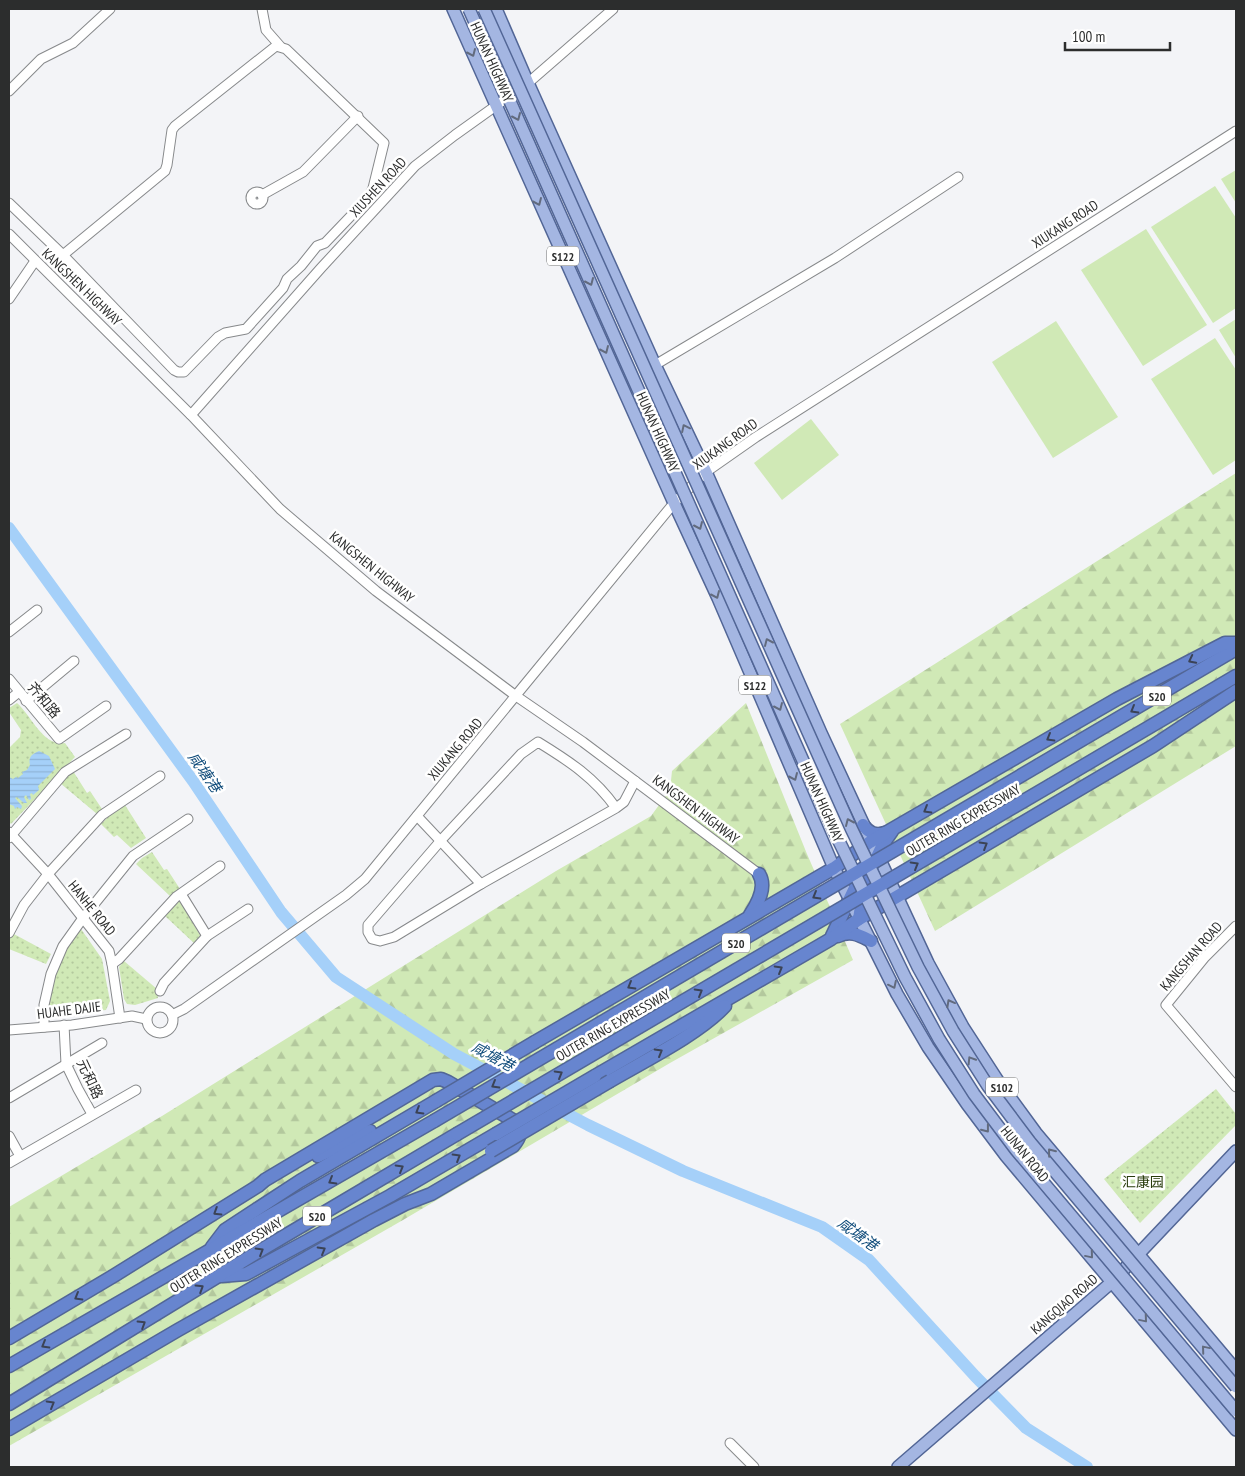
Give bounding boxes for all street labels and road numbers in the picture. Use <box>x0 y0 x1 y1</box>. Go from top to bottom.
street label: HUNAN HIGHWAY <box>466 19 518 105</box>
street label: XIUSHEN ROAD <box>346 153 410 221</box>
street label: XIUKANG ROAD <box>1028 196 1102 252</box>
street label: KANGSHEN HIGHWAY <box>38 244 126 330</box>
road number: S122 <box>547 247 579 266</box>
street label: HUNAN HIGHWAY <box>632 389 684 475</box>
street label: XIUKANG ROAD <box>689 414 761 474</box>
street label: KANGSHEN HIGHWAY <box>326 527 419 607</box>
road number: S122 <box>739 676 771 694</box>
street label: 齐和路 <box>24 678 64 722</box>
road number: S20 <box>1143 686 1171 706</box>
street label: XIUKANG ROAD <box>424 714 486 784</box>
street label: HUNAN HIGHWAY <box>796 759 848 845</box>
street label: KANGSHEN HIGHWAY <box>649 771 743 848</box>
street label: OUTER RING EXPRESSWAY <box>902 780 1024 860</box>
street label: HANHE ROAD <box>64 877 120 939</box>
street label: KANGSHAN ROAD <box>1156 918 1226 994</box>
road number: S20 <box>722 934 750 952</box>
street label: OUTER RING EXPRESSWAY <box>552 985 674 1065</box>
street label: HUAHE DAJIE <box>36 997 102 1023</box>
street label: 元和路 <box>73 1056 107 1102</box>
road number: S102 <box>986 1078 1018 1096</box>
street label: HUNAN ROAD <box>997 1122 1053 1186</box>
road number: S20 <box>303 1206 331 1226</box>
street label: OUTER RING EXPRESSWAY <box>166 1213 286 1297</box>
street label: KANGQIAO ROAD <box>1027 1270 1101 1338</box>

